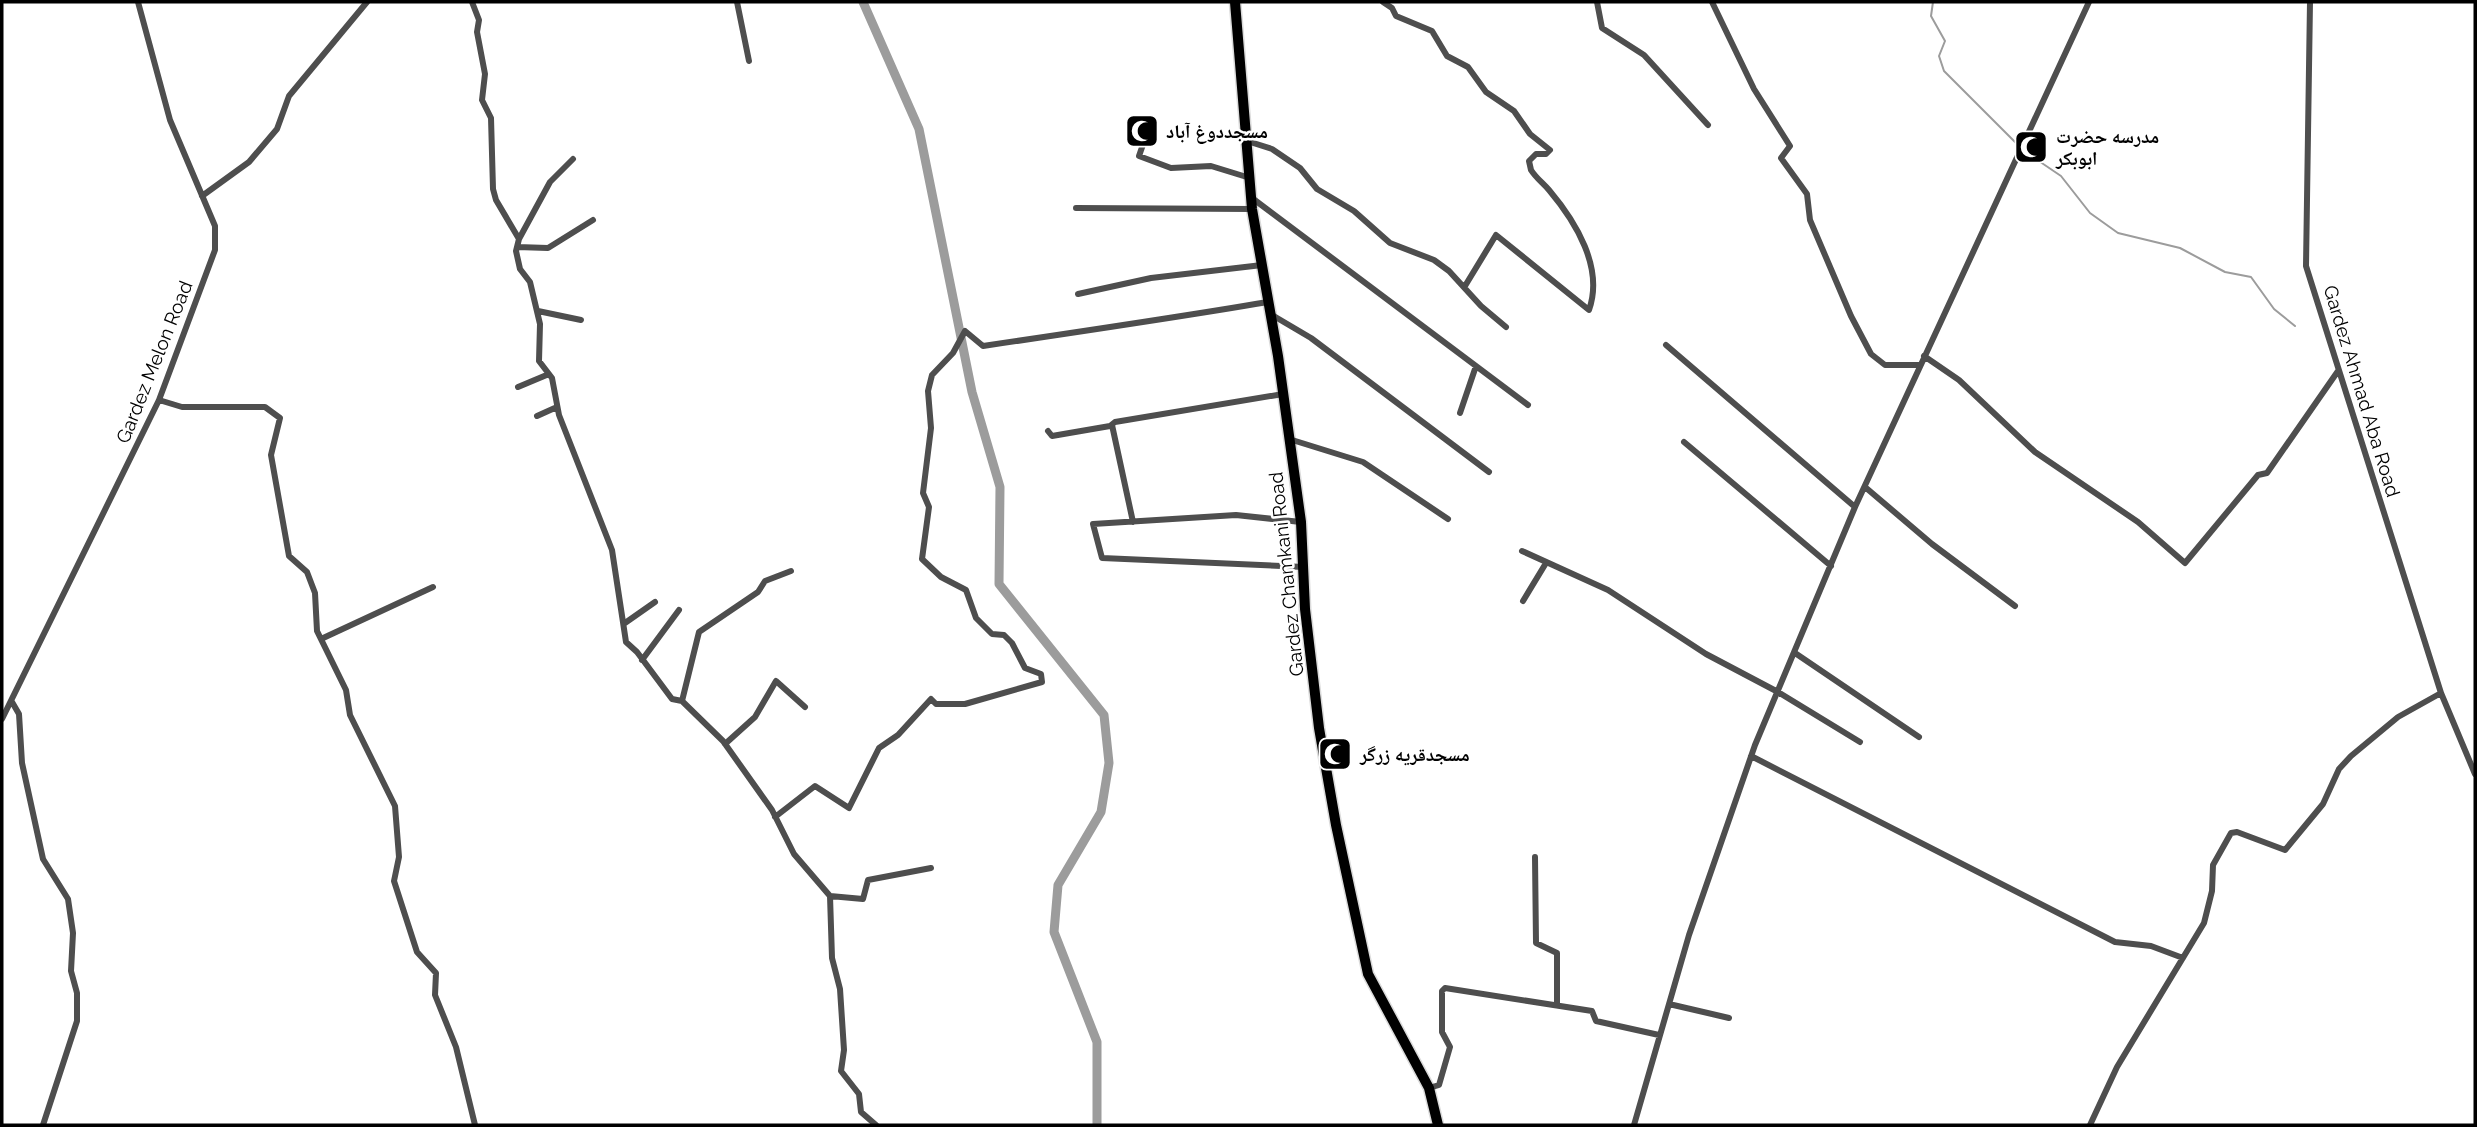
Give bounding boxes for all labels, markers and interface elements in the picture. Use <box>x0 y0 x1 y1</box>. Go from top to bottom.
mosque icon: مسجددوغ آباد <box>1123 112 1161 150</box>
place label: مسجددوغ آباد <box>1166 120 1268 144</box>
place label: مدرسه حضرت ابوبکر <box>2055 125 2159 170</box>
mosque icon: مدرسه حضرت ابوبکر <box>2012 128 2050 166</box>
street label: Gardez Melon Road <box>111 278 197 446</box>
street label: Gardez Ahmad Aba Road <box>2319 283 2405 499</box>
street label: Gardez Chamkani Road <box>1264 471 1308 677</box>
mosque icon: مسجدقریه زرگر <box>1316 735 1354 773</box>
place label: مسجدقریه زرگر <box>1359 743 1470 766</box>

